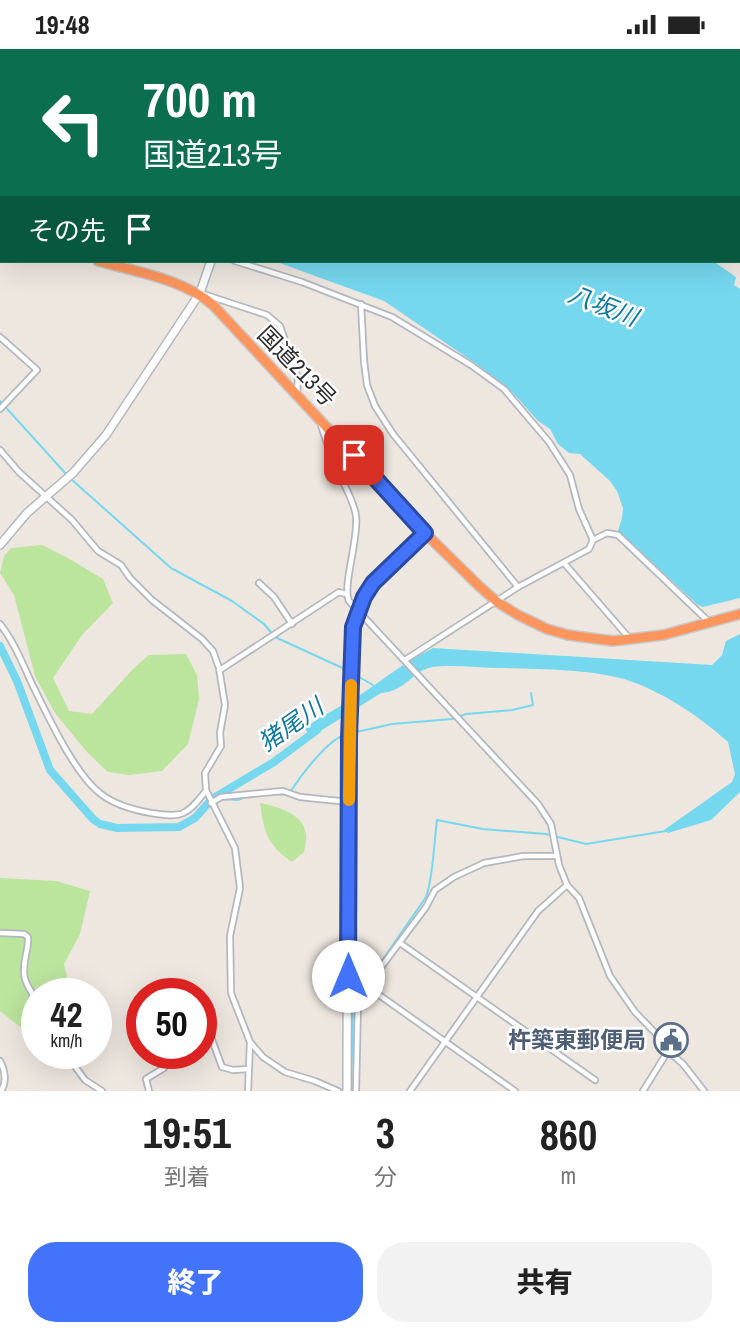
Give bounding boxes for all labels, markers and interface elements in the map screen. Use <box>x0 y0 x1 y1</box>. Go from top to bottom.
text: 19:48 <box>35 7 90 42</box>
text: 700 m <box>143 66 257 132</box>
icon: left <box>28 77 119 168</box>
text: 国道213号 <box>143 133 283 176</box>
icon: arrive <box>120 210 158 248</box>
text: その先 <box>28 213 106 248</box>
water label: 八坂川 <box>564 277 646 334</box>
street label: 国道213号 <box>251 319 343 413</box>
pin <box>324 425 384 485</box>
icon: arrive <box>335 436 373 474</box>
water label: 猪尾川 <box>252 689 332 758</box>
position arrow <box>311 939 385 1013</box>
speed limit sign: 50 <box>126 978 217 1069</box>
text: 42 <box>51 991 82 1038</box>
public building icon: 杵築東郵便局 <box>652 1021 690 1059</box>
place label: 杵築東郵便局 <box>508 1024 646 1055</box>
text: km/h <box>51 1028 83 1053</box>
text: 19:51 <box>143 1105 231 1161</box>
text: 3 <box>376 1105 395 1161</box>
text: 860 <box>540 1107 597 1163</box>
text: m <box>561 1160 576 1191</box>
text: 到着 <box>164 1161 210 1192</box>
text: 分 <box>374 1161 397 1192</box>
button: 終了 <box>28 1242 363 1322</box>
button: 共有 <box>377 1242 712 1322</box>

